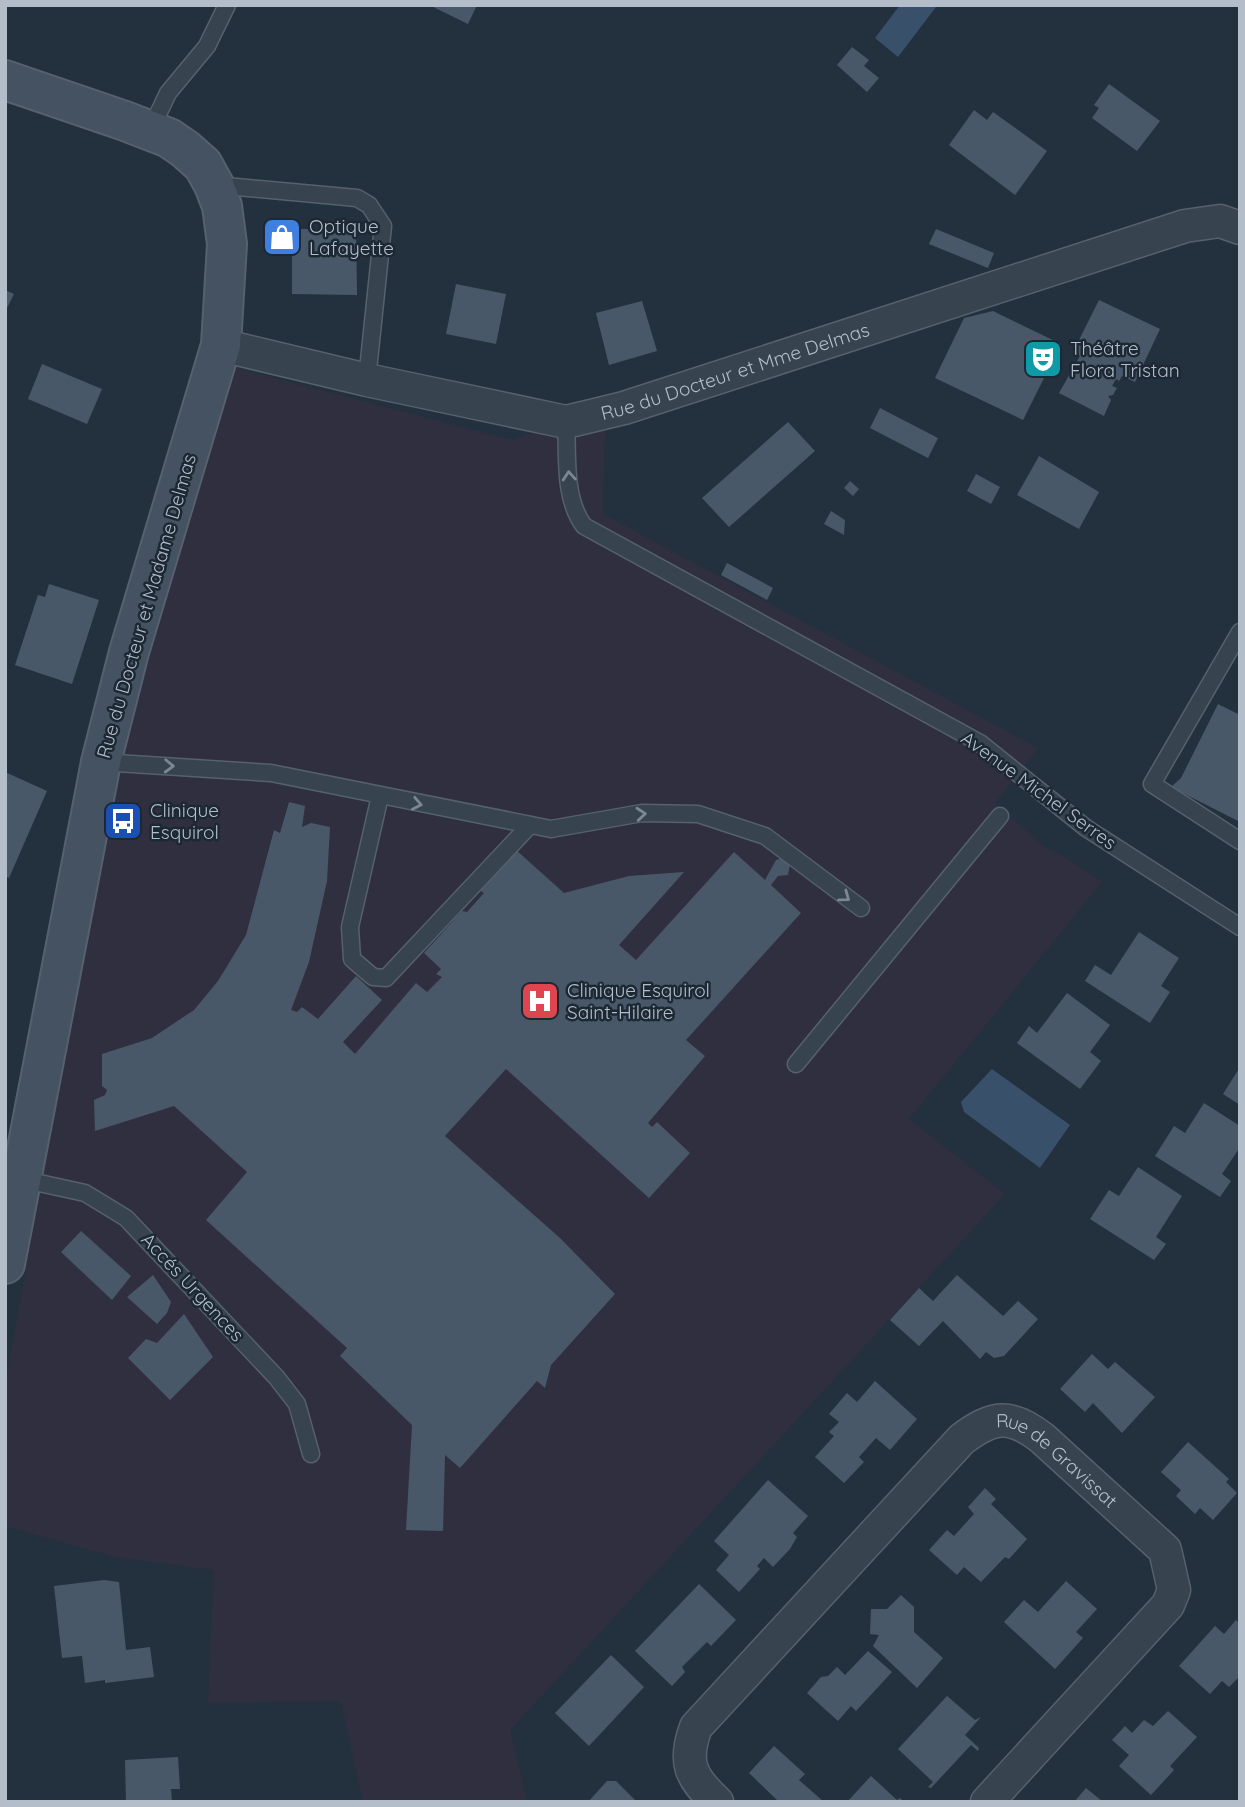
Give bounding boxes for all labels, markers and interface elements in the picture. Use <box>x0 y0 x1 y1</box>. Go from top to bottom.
place label: Optique Lafayette <box>309 214 394 260</box>
shop icon: Optique Lafayette <box>261 216 303 258</box>
street label: Rue du Docteur et Mme Delmas <box>598 317 872 425</box>
place label: Théâtre Flora Tristan <box>1070 336 1180 382</box>
theatre icon: Théâtre Flora Tristan <box>1022 338 1064 380</box>
street label: Rue du Docteur et Madame Delmas <box>91 451 201 761</box>
one-way arrow <box>562 470 577 481</box>
street label: Avenue Michel Serres <box>957 726 1121 854</box>
one-way arrow <box>164 758 175 774</box>
one-way arrow <box>411 795 423 810</box>
place label: Clinique Esquirol <box>150 798 219 844</box>
bus stop icon: Clinique Esquirol <box>102 800 144 842</box>
one-way arrow <box>636 807 647 822</box>
one-way arrow <box>837 889 850 901</box>
place label: Clinique Esquirol Saint-Hilaire <box>567 978 710 1024</box>
hospital icon: Clinique Esquirol Saint-Hilaire <box>519 980 561 1022</box>
street label: Accés Urgences <box>136 1228 250 1346</box>
street label: Rue de Gravissat <box>996 1408 1123 1513</box>

